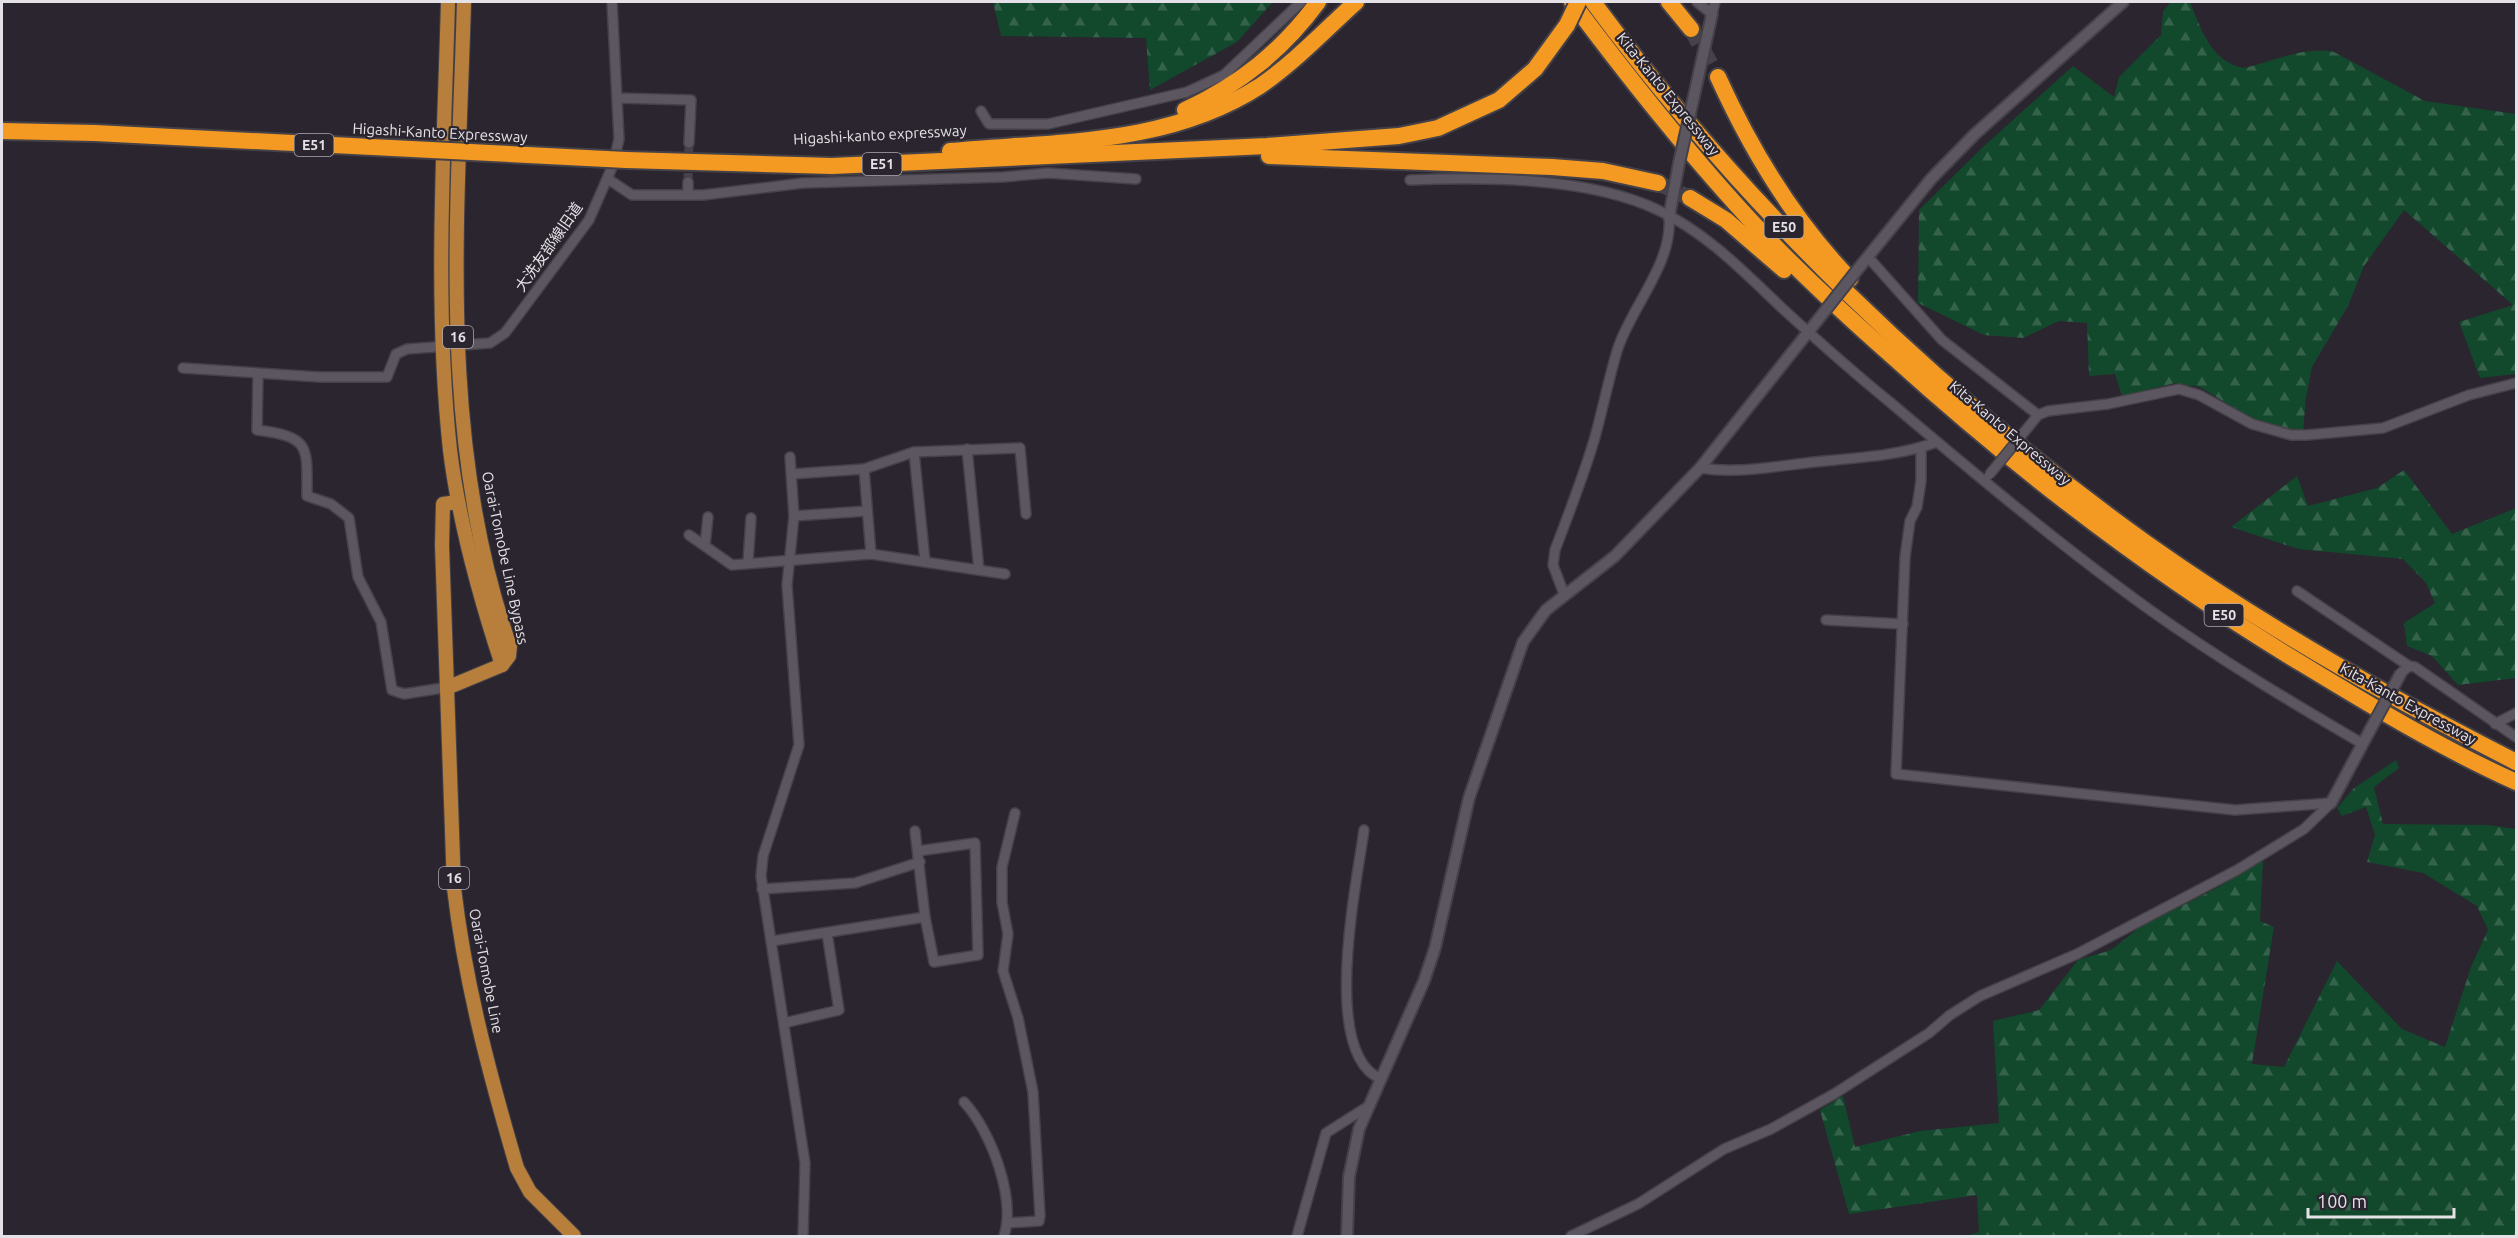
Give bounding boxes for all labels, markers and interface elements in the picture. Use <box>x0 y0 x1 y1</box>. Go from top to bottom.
street label: Kita-Kanto Expressway <box>1614 29 1723 158</box>
street label: Higashi-Kanto Expressway <box>352 119 528 146</box>
street label: Higashi-kanto expressway <box>793 121 967 148</box>
road number: E51 <box>294 134 334 156</box>
road number: E51 <box>862 153 902 175</box>
street label: 大洗友部線旧道 <box>512 199 586 295</box>
road number: E50 <box>1764 216 1804 238</box>
road number: 16 <box>443 326 473 348</box>
street label: Kita-Kanto Expressway <box>1946 377 2074 488</box>
street label: Oarai-Tomobe Line Bypass <box>479 470 532 646</box>
road number: E50 <box>2204 604 2244 626</box>
street label: Kita-Kanto Expressway <box>2337 659 2479 748</box>
road number: 16 <box>439 867 469 889</box>
street label: Oarai-Tomobe Line <box>466 907 507 1035</box>
scale bar <box>2308 1181 2454 1219</box>
text: 100 m <box>2317 1191 2367 1211</box>

